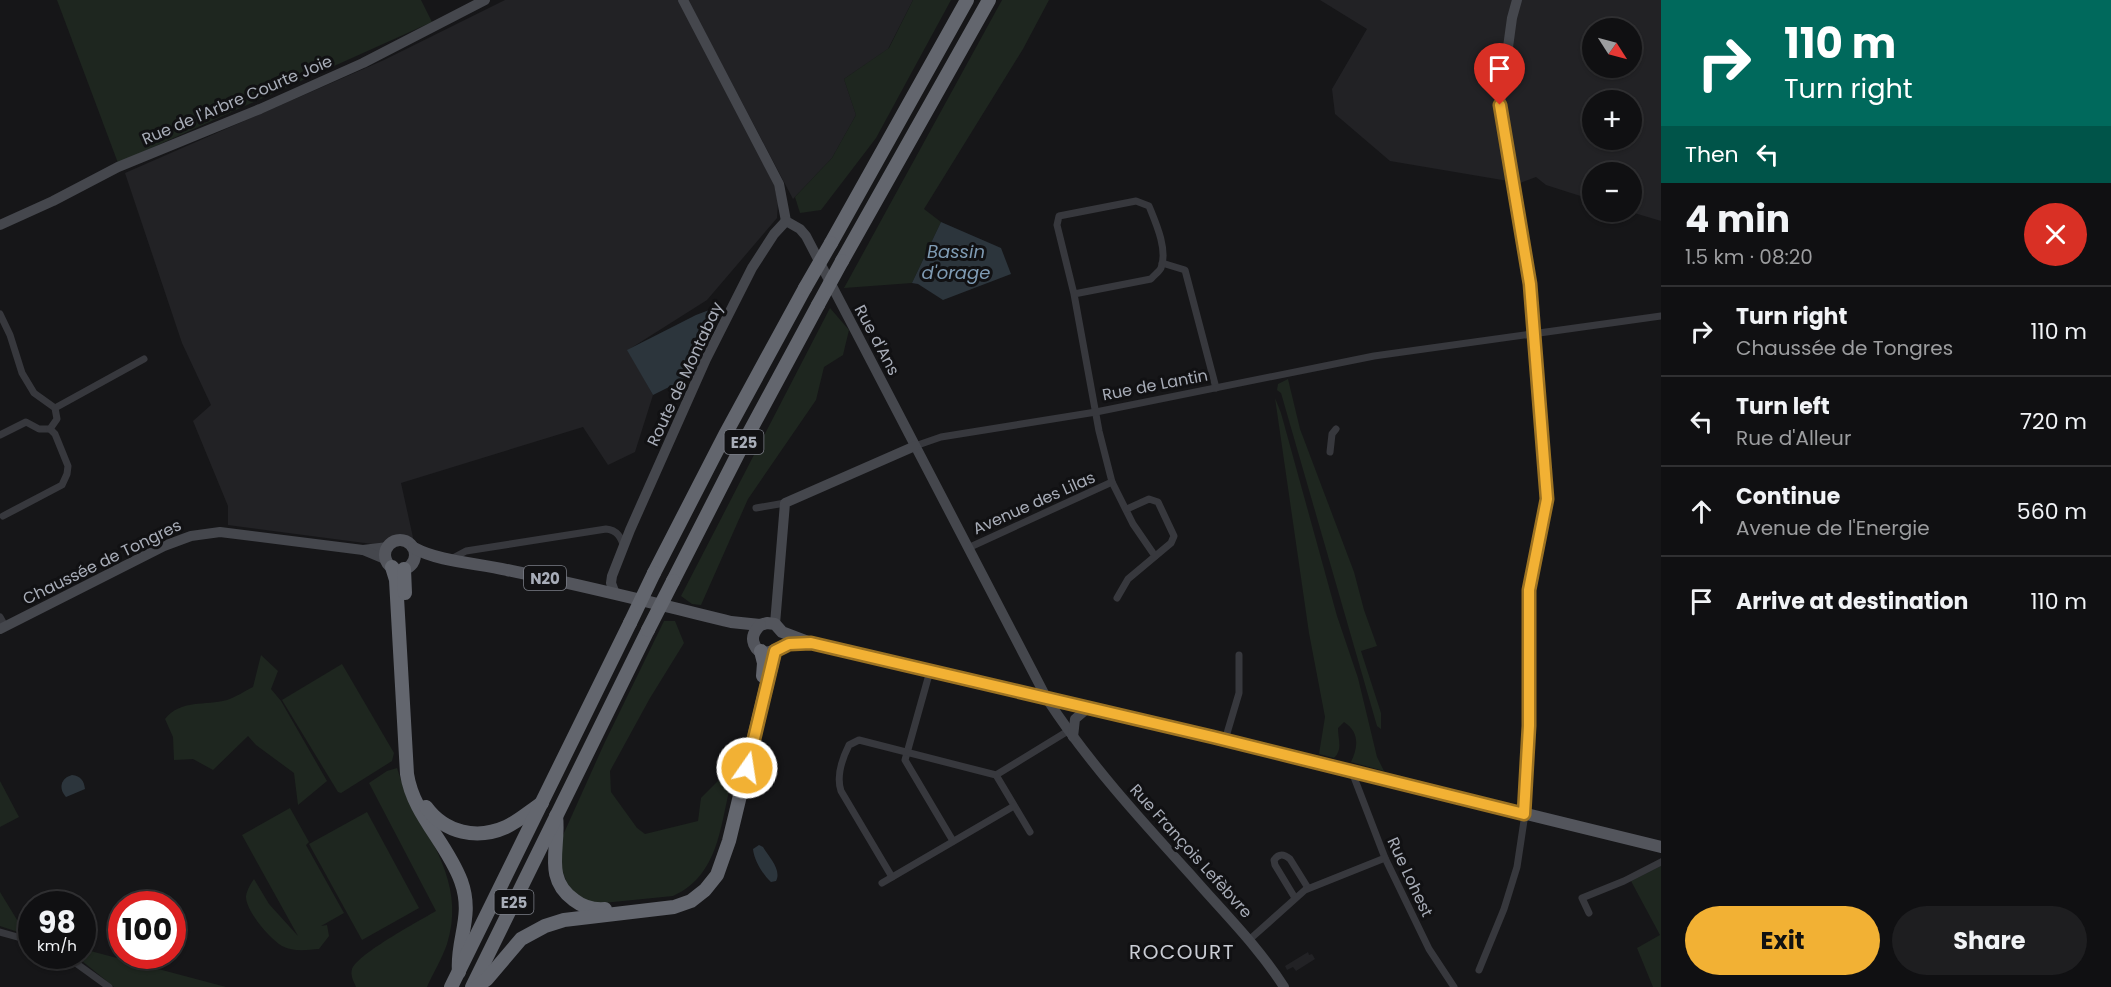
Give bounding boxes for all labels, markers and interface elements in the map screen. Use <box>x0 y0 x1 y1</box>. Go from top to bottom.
text: 110 m <box>1784 14 1896 73</box>
north arrow <box>1582 18 1642 78</box>
map controls <box>1582 18 1642 222</box>
icon: right <box>1685 24 1763 102</box>
pin <box>1474 43 1525 105</box>
street label: Rue de l'Arbre Courte Joie <box>138 49 336 151</box>
icon: arrive <box>1483 52 1516 85</box>
text: Turn right <box>1784 70 1913 107</box>
button: + <box>1582 90 1642 150</box>
icon: left <box>1751 138 1784 171</box>
text: Then <box>1685 139 1739 170</box>
button: − <box>1582 162 1642 222</box>
text: 4 min <box>1685 194 1790 245</box>
button: close <box>2024 203 2087 266</box>
water label: Bassin d'orage <box>922 239 990 285</box>
text: 1.5 km · 08:20 <box>1685 243 1813 271</box>
street label: Route de Montabay <box>641 298 729 450</box>
street label: Rue d'Ans <box>849 301 905 379</box>
text: Turn right <box>1736 301 1847 332</box>
icon: right <box>1685 315 1718 348</box>
text: 110 m <box>2031 316 2087 347</box>
text: Chaussée de Tongres <box>1736 334 1953 362</box>
street label: Rue de Lantin <box>1100 363 1210 407</box>
text: Turn left <box>1736 391 1830 422</box>
icon: left <box>1685 405 1718 438</box>
text: 720 m <box>2020 406 2087 437</box>
text: Rue d'Alleur <box>1736 424 1851 452</box>
road number: E25 <box>724 430 764 454</box>
street label: Avenue des Lilas <box>969 466 1099 540</box>
text: Continue <box>1736 481 1840 512</box>
icon: ahead <box>1685 495 1718 528</box>
text: 560 m <box>2017 496 2087 527</box>
street label: Chaussée de Tongres <box>19 514 185 610</box>
text: Avenue de l'Energie <box>1736 514 1930 542</box>
road number: N20 <box>524 566 566 590</box>
icon: arrive <box>1685 585 1718 618</box>
text: Arrive at destination <box>1736 586 1968 617</box>
text: 110 m <box>2031 586 2087 617</box>
position arrow <box>715 736 779 800</box>
street label: Rue François Lefèbvre <box>1124 779 1258 923</box>
street label: Rue Lohest <box>1381 833 1439 921</box>
road number: E25 <box>494 890 534 914</box>
speed limit sign: 100 <box>108 891 186 969</box>
text: 98 <box>38 901 76 944</box>
button: Exit <box>1685 906 1880 975</box>
button: Share <box>1892 906 2087 975</box>
text: km/h <box>37 935 77 956</box>
district label: ROCOURT <box>1129 938 1235 966</box>

